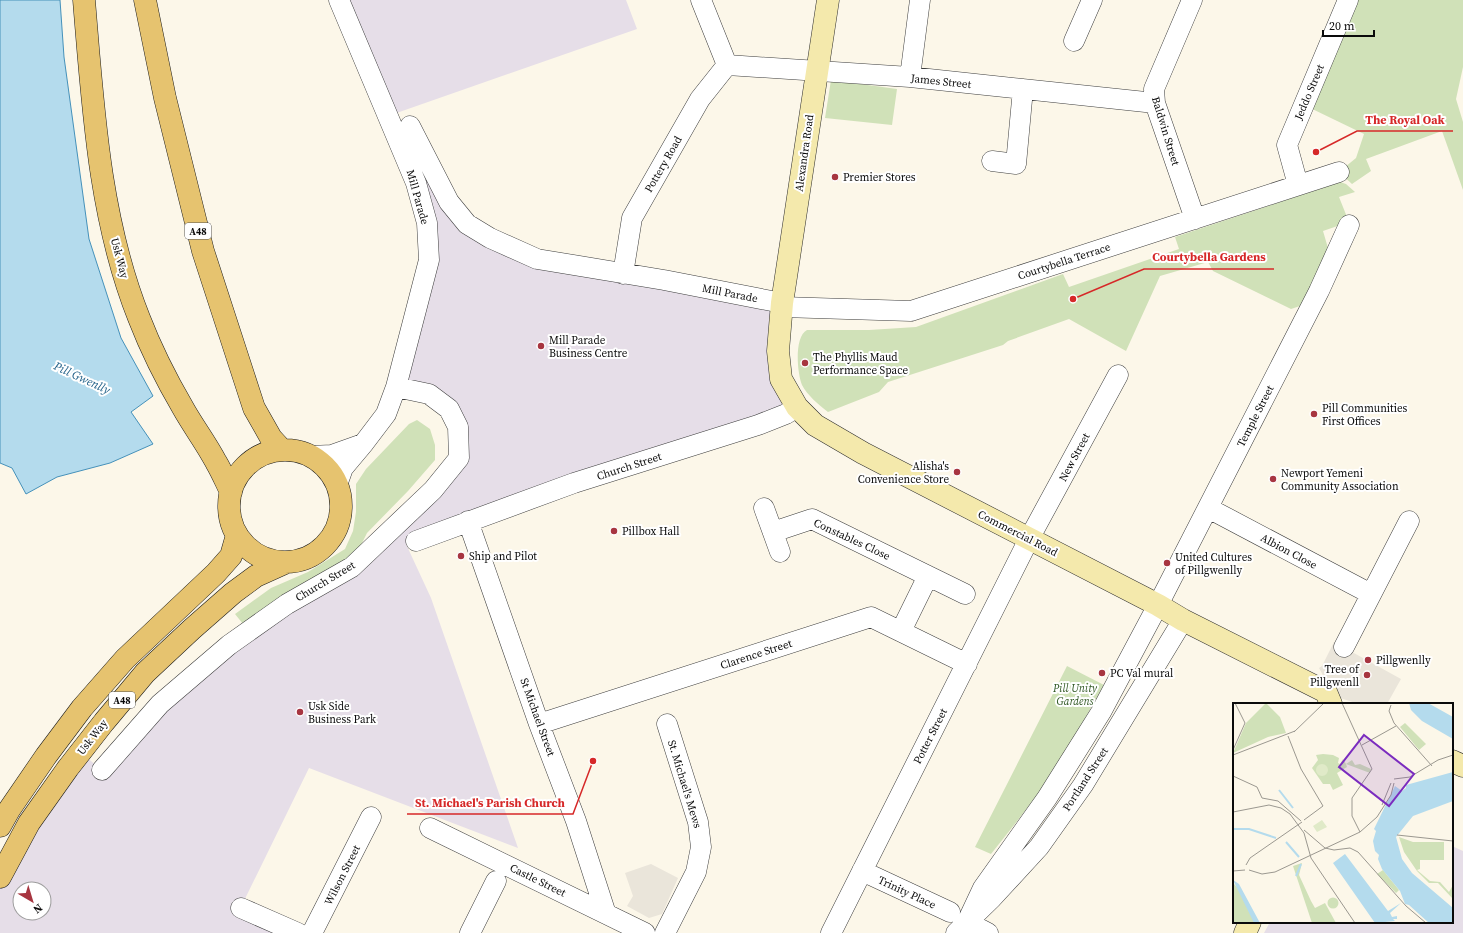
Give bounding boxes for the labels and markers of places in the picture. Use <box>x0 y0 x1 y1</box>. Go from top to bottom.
callout: The Royal Oak <box>1357 107 1453 131</box>
place label: Premier Stores <box>843 170 916 185</box>
marker: Premier Stores <box>830 172 840 182</box>
callout: Courtybella Gardens <box>1144 245 1274 269</box>
place label: Mill Parade Business Centre <box>549 333 628 361</box>
marker: Mill Parade Business Centre <box>536 341 546 351</box>
place label: The Phyllis Maud Performance Space <box>813 350 909 378</box>
marker: The Phyllis Maud Performance Space <box>800 358 810 368</box>
place label: Pill Communities First Offices <box>1322 401 1408 429</box>
marker: Pill Communities First Offices <box>1309 409 1319 419</box>
place label: Alisha's Convenience Store <box>858 459 949 487</box>
place label: Newport Yemeni Community Association <box>1281 466 1399 494</box>
marker: Alisha's Convenience Store <box>952 467 962 477</box>
marker: Newport Yemeni Community Association <box>1268 474 1278 484</box>
place label: Pillbox Hall <box>622 524 680 539</box>
marker: Pillbox Hall <box>609 526 619 536</box>
place label: Ship and Pilot <box>469 549 537 564</box>
place label: United Cultures of Pillgwenlly <box>1175 550 1252 578</box>
marker: Ship and Pilot <box>456 551 466 561</box>
marker: United Cultures of Pillgwenlly <box>1162 558 1172 568</box>
place label: Pillgwenlly <box>1376 653 1431 668</box>
marker: Pillgwenlly <box>1363 655 1373 665</box>
place label: Tree of Pillgwenll <box>1310 662 1360 690</box>
place label: PC Val mural <box>1110 666 1173 681</box>
marker: PC Val mural <box>1097 668 1107 678</box>
marker: Tree of Pillgwenll <box>1362 670 1372 680</box>
place label: Usk Side Business Park <box>308 699 377 727</box>
marker: Usk Side Business Park <box>295 707 305 717</box>
callout: St. Michael's Parish Church <box>407 790 573 814</box>

